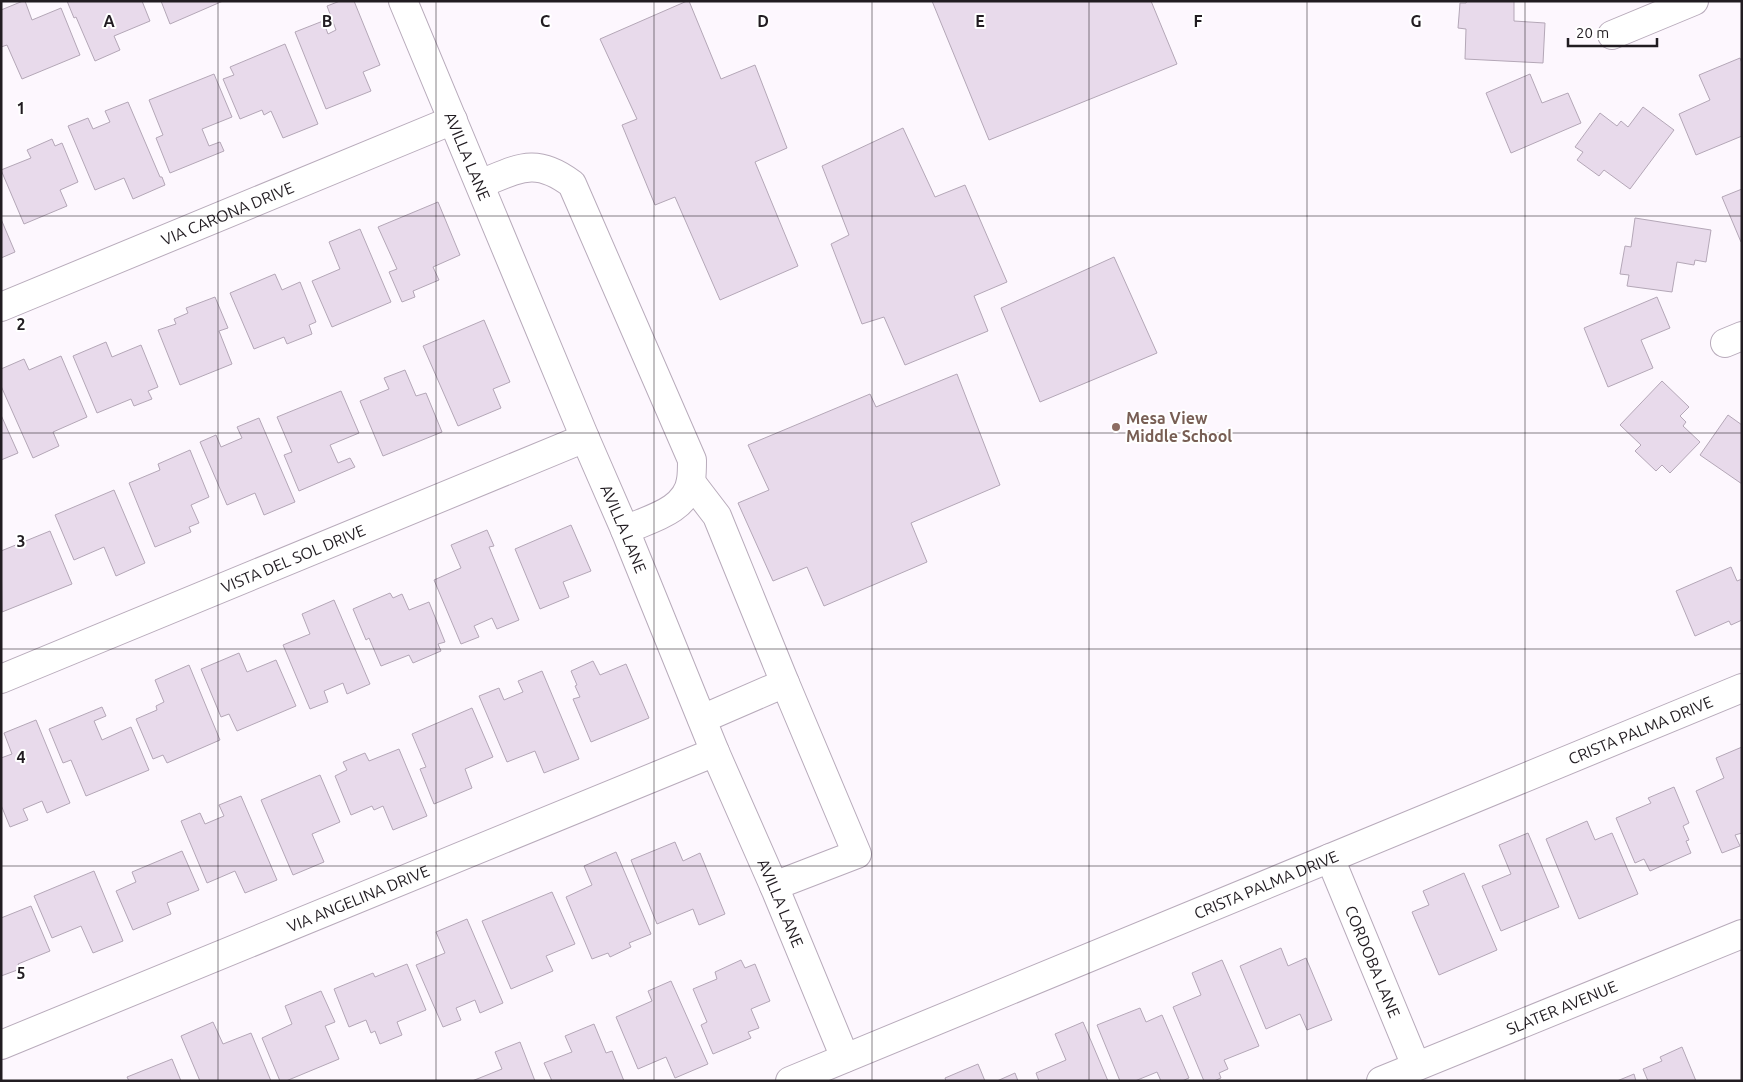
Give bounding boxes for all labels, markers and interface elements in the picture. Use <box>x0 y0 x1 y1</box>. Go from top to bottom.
text: A <box>103 12 115 30</box>
text: B <box>322 12 332 30</box>
text: C <box>540 12 550 30</box>
text: D <box>757 12 769 30</box>
text: E <box>975 12 985 30</box>
text: F <box>1194 12 1203 30</box>
text: G <box>1410 12 1422 30</box>
scale bar <box>1568 15 1657 47</box>
text: 20 m <box>1576 24 1609 41</box>
text: 1 <box>16 99 26 117</box>
street label: AVILLA LANE <box>441 109 494 203</box>
street label: VIA CARONA DRIVE <box>159 178 296 249</box>
text: 2 <box>16 315 26 333</box>
place label: Mesa View Middle School <box>1126 409 1232 445</box>
marker: Mesa View Middle School <box>1110 421 1122 433</box>
street label: AVILLA LANE <box>597 482 650 575</box>
street label: VISTA DEL SOL DRIVE <box>218 521 368 596</box>
text: 3 <box>16 532 26 550</box>
street label: CRISTA PALMA DRIVE <box>1566 692 1715 768</box>
text: 4 <box>16 748 26 766</box>
street label: CRISTA PALMA DRIVE <box>1191 847 1341 922</box>
street label: AVILLA LANE <box>754 856 807 950</box>
street label: VIA ANGELINA DRIVE <box>284 861 432 936</box>
street label: CORDOBA LANE <box>1342 903 1404 1020</box>
text: 5 <box>16 964 26 982</box>
street label: SLATER AVENUE <box>1503 977 1620 1038</box>

